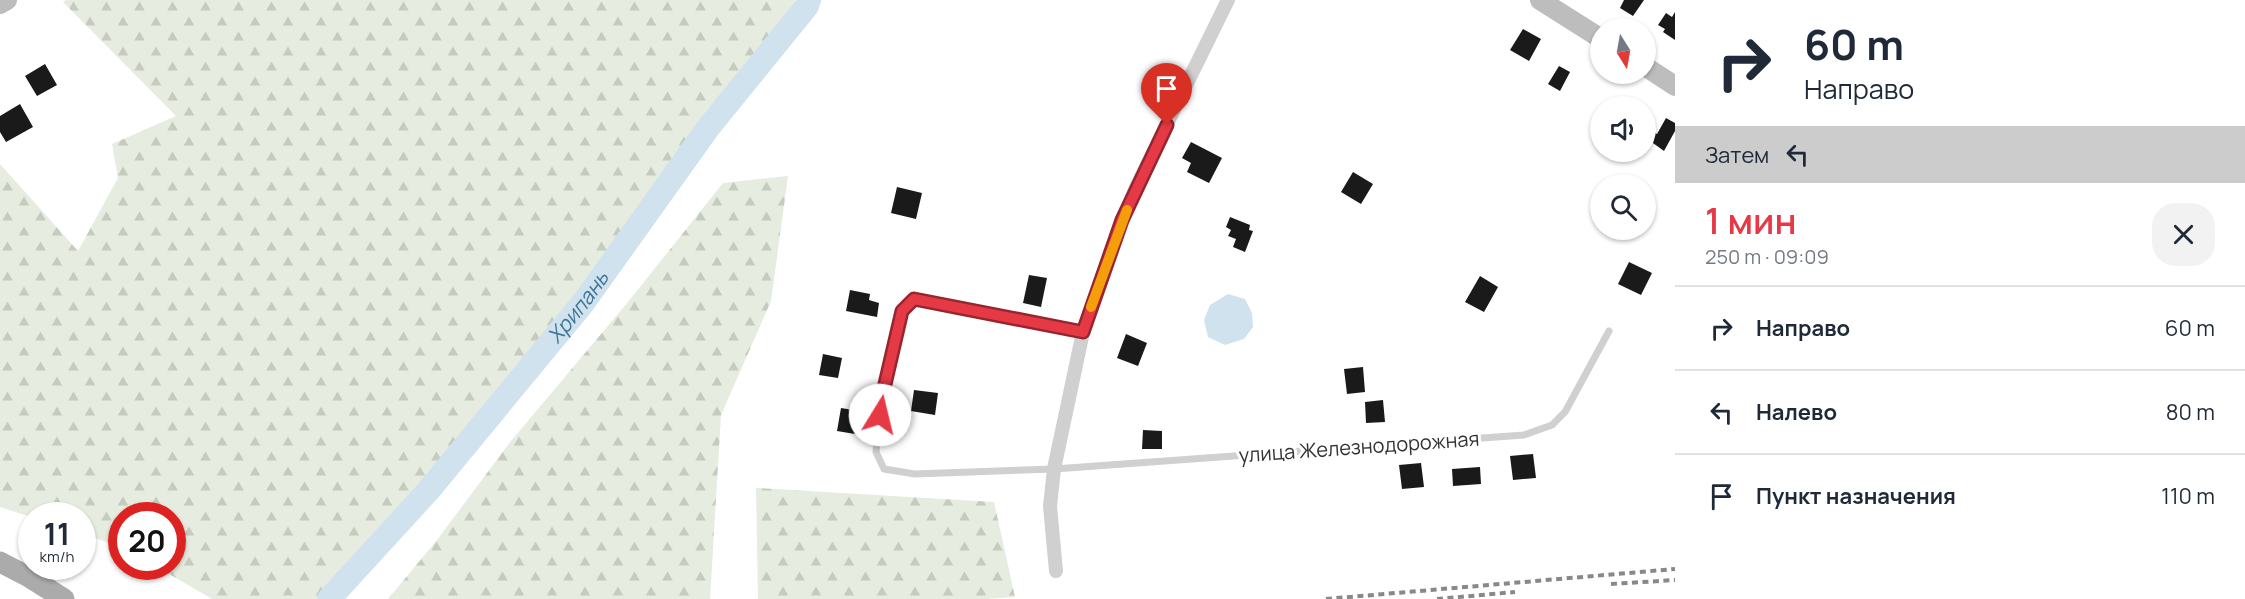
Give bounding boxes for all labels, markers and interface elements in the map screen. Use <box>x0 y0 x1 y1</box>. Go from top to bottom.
text: 60 m <box>1804 15 1904 73</box>
north arrow <box>1590 18 1656 84</box>
map controls <box>1590 18 1656 240</box>
icon: right <box>1705 24 1783 102</box>
pin <box>1141 63 1192 125</box>
text: Направо <box>1804 70 1914 107</box>
icon: arrive <box>1150 72 1183 105</box>
button: sound <box>1590 96 1656 162</box>
icon: left <box>1781 138 1814 171</box>
text: Затем <box>1705 140 1769 170</box>
button: search <box>1590 174 1656 240</box>
text: 1 мин <box>1705 196 1797 245</box>
button: close <box>2152 203 2215 266</box>
text: 250 m · 09:09 <box>1705 243 1829 270</box>
water label: Хрипань <box>541 264 615 349</box>
icon: right <box>1705 312 1738 345</box>
text: Направо <box>1756 313 1850 343</box>
text: 60 m <box>2165 313 2215 343</box>
position arrow <box>848 383 912 447</box>
icon: left <box>1705 396 1738 429</box>
text: Налево <box>1756 397 1837 427</box>
text: 80 m <box>2166 397 2215 427</box>
street label: улица Железнодорожная <box>1238 425 1480 468</box>
icon: arrive <box>1705 480 1738 513</box>
text: Пункт назначения <box>1756 481 1956 511</box>
text: 110 m <box>2161 481 2215 511</box>
speed limit sign: 20 <box>108 502 186 580</box>
text: 11 <box>44 513 70 554</box>
text: km/h <box>40 546 74 567</box>

